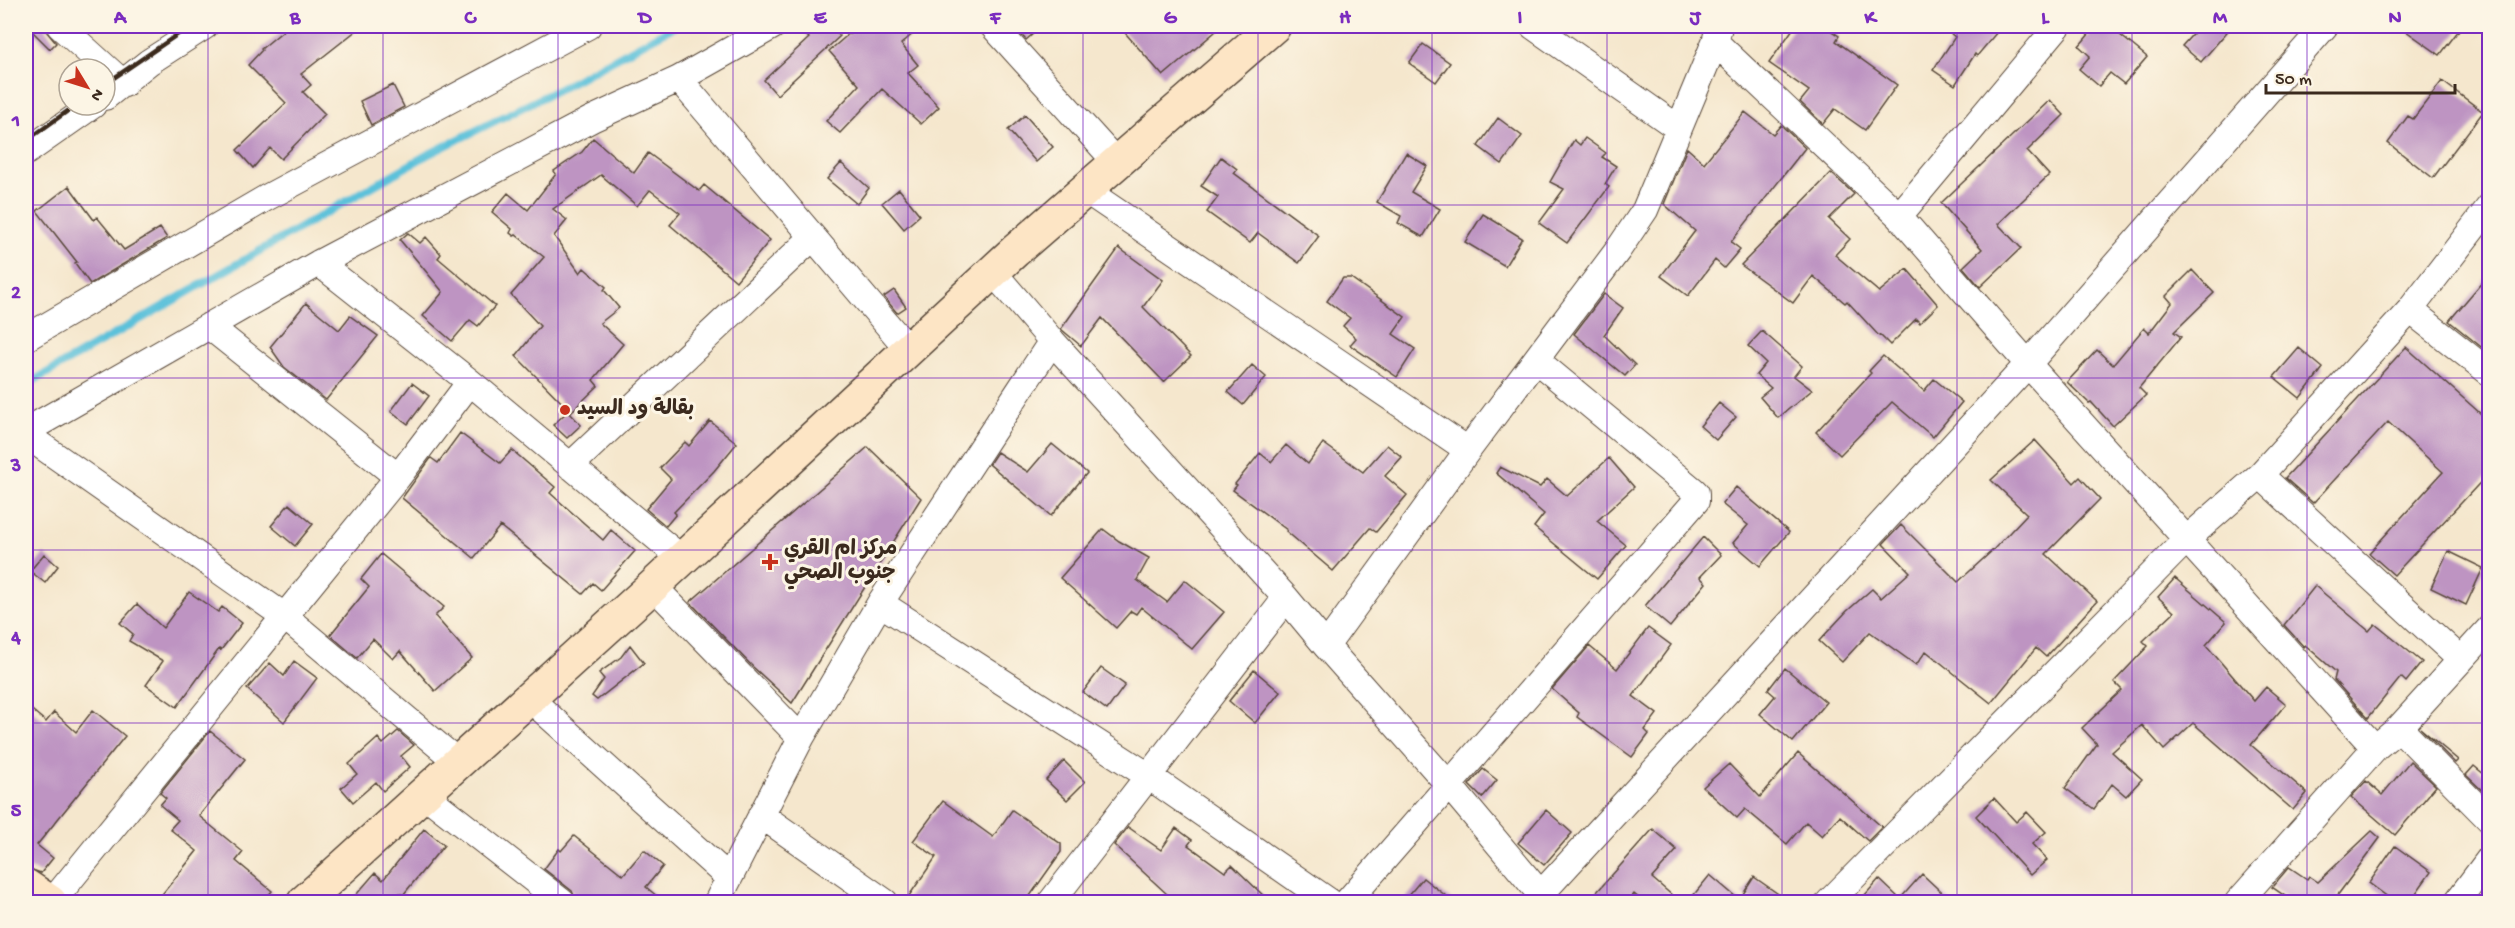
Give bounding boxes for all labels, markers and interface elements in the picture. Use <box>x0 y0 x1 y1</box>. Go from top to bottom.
text: A <box>113 8 128 31</box>
text: B <box>289 8 301 31</box>
text: C <box>464 8 478 31</box>
text: D <box>636 8 652 31</box>
text: E <box>814 8 828 31</box>
text: F <box>989 8 1002 31</box>
text: G <box>1164 8 1178 31</box>
text: H <box>1339 8 1351 31</box>
text: I <box>1518 8 1523 31</box>
text: J <box>1689 8 1702 31</box>
text: K <box>1863 8 1878 31</box>
text: L <box>2041 8 2050 31</box>
text: M <box>2213 8 2228 31</box>
text: N <box>2388 8 2402 31</box>
north arrow <box>57 57 117 117</box>
scale bar <box>2266 57 2455 95</box>
text: 50 m <box>2275 70 2312 91</box>
text: N <box>85 84 107 104</box>
text: 1 <box>11 111 20 134</box>
text: 2 <box>11 283 21 306</box>
place label: بقالة ود السيد <box>577 397 694 423</box>
marker: بقالة ود السيد <box>558 403 572 417</box>
text: 3 <box>10 456 21 479</box>
place label: مركز ام القري جنوب الصحي <box>784 538 897 590</box>
marker: مركز ام القري جنوب الصحي <box>761 553 779 571</box>
text: 4 <box>10 628 21 651</box>
text: 5 <box>11 801 22 824</box>

